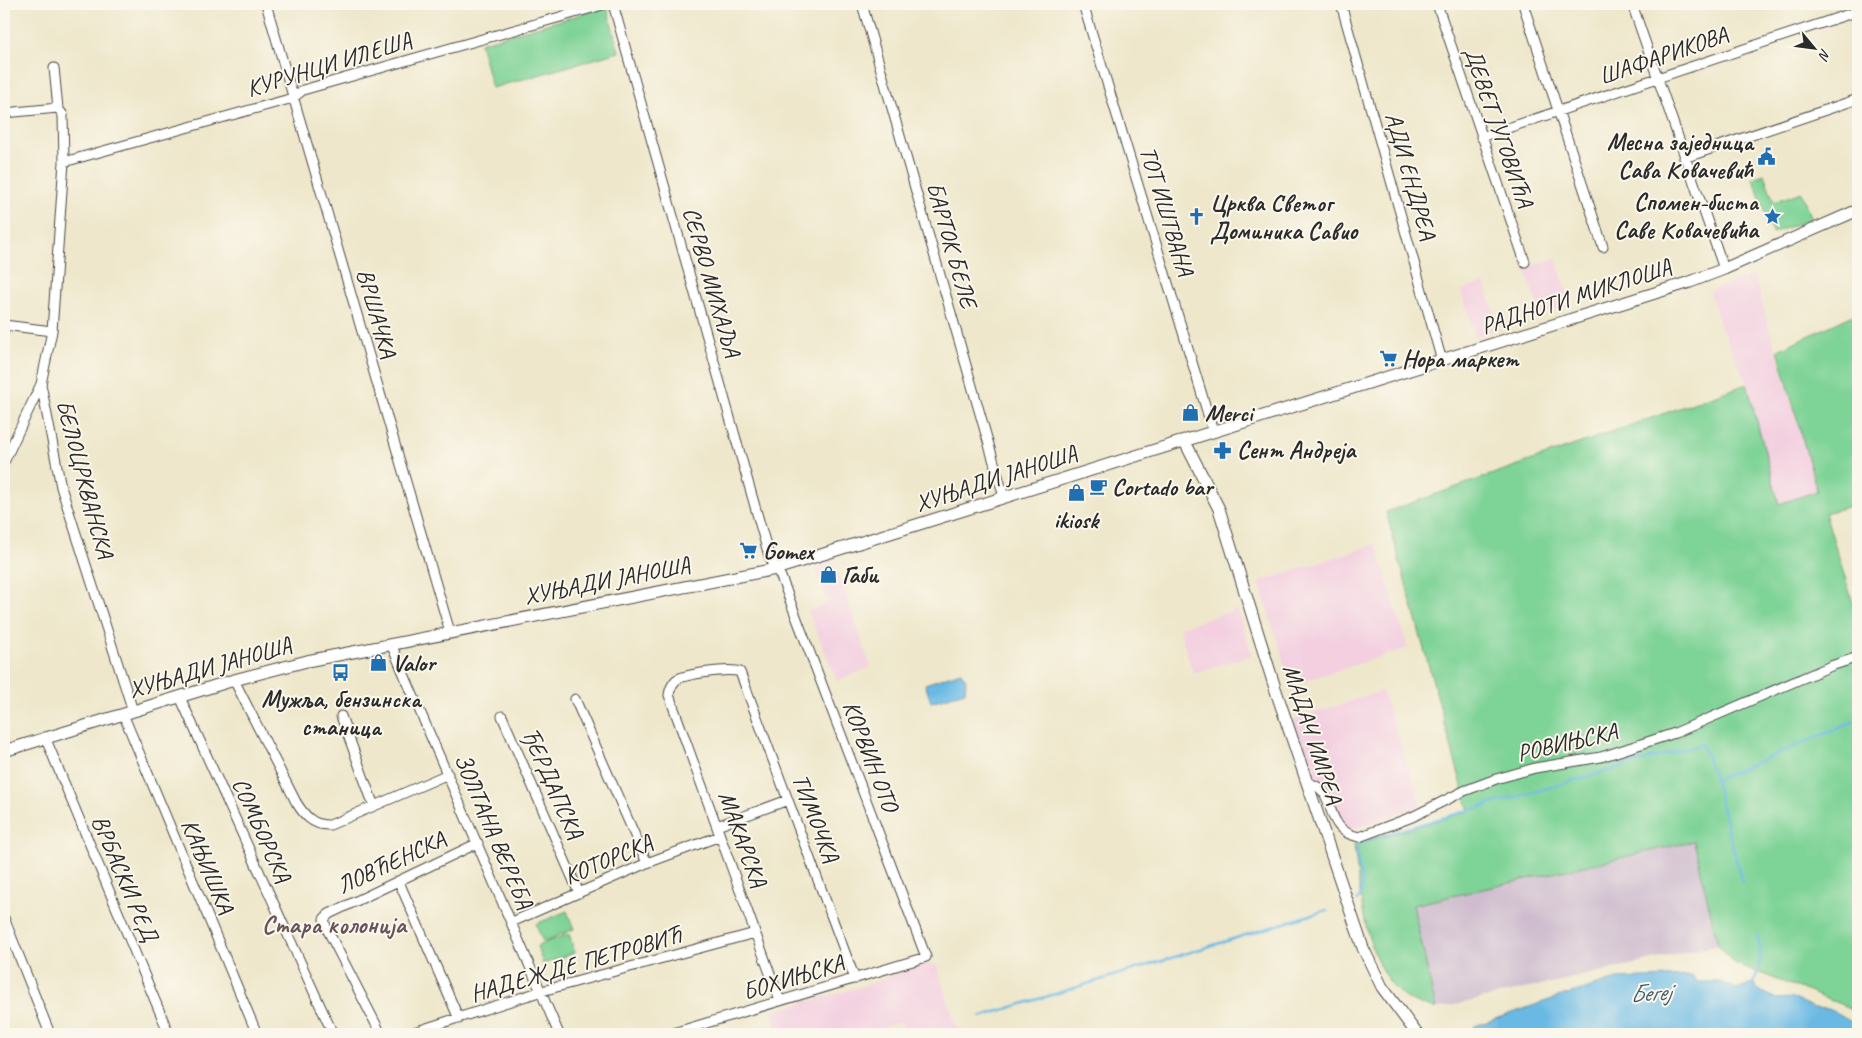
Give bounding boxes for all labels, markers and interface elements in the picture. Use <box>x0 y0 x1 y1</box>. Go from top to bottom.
street label: ШАФАРИКОВА <box>1595 19 1732 91</box>
north arrow <box>1790 22 1840 72</box>
street label: КУРУНЦИ ИЛЕША <box>243 24 416 103</box>
street label: ДЕВЕТ ЈУГОВИЋА <box>1458 43 1541 212</box>
text: N <box>1814 46 1834 64</box>
street label: АДИ ЕНДРЕА <box>1379 109 1444 244</box>
place label: Месна заједница Сава Ковачевић <box>1607 127 1755 185</box>
street label: ТОТ ИШТВАНА <box>1133 143 1201 280</box>
public building icon: Месна заједница Сава Ковачевић <box>1757 146 1777 166</box>
street label: БАРТОК БЕЛЕ <box>920 179 985 314</box>
place label: Спомен-биста Саве Ковачевића <box>1614 187 1760 245</box>
place label: Црква Светог Доминика Савио <box>1210 188 1359 246</box>
street label: СЕРВО МИХАЉА <box>676 204 748 361</box>
place icon: Спомен-биста Саве Ковачевића <box>1762 206 1782 226</box>
church icon: Црква Светог Доминика Савио <box>1186 207 1206 227</box>
street label: РАДНОТИ МИКЛОША <box>1477 251 1676 341</box>
street label: ВРШАЧКА <box>350 265 404 362</box>
place label: Нора маркет <box>1402 344 1520 374</box>
supermarket icon: Нора маркет <box>1378 349 1398 369</box>
street label: БЕЛОЦРКВАНСКА <box>49 397 121 562</box>
place label: Merci <box>1205 398 1256 428</box>
shop icon: Merci <box>1181 403 1201 423</box>
place label: Сент Андреја <box>1237 435 1358 465</box>
street label: ХУЊАДИ ЈАНОША <box>911 437 1081 518</box>
pharmacy icon: Сент Андреја <box>1213 440 1233 460</box>
place label: Cortado bar <box>1112 472 1215 502</box>
cafe icon: Cortado bar <box>1088 477 1108 497</box>
shop icon: ikiosk <box>1066 483 1086 503</box>
place label: ikiosk <box>1054 505 1100 535</box>
place label: Gomex <box>763 536 816 566</box>
supermarket icon: Gomex <box>739 541 759 561</box>
street label: ХУЊАДИ ЈАНОША <box>522 549 693 611</box>
place label: Габи <box>842 560 880 590</box>
shop icon: Габи <box>818 565 838 585</box>
street label: ХУЊАДИ ЈАНОША <box>125 629 296 705</box>
place label: Valor <box>392 648 437 678</box>
shop icon: Valor <box>368 653 388 673</box>
street label: МАДАЧ ИМРЕА <box>1276 660 1350 809</box>
bus stop icon: Мужља, бензинска станица <box>331 662 351 682</box>
place label: Мужља, бензинска станица <box>261 684 423 742</box>
street label: КОРВИН ОТО <box>836 697 907 818</box>
street label: РОВИЊСКА <box>1514 716 1621 768</box>
street label: ЂЕРДАПСКА <box>515 723 591 844</box>
street label: ЗОЛТАНА ВЕРЕБА <box>448 749 541 914</box>
street label: ТИМОЧКА <box>785 770 847 867</box>
street label: СОМБОРСКА <box>226 773 299 888</box>
street label: МАКАРСКА <box>712 787 775 892</box>
street label: ВРБАСКИ РЕД <box>85 811 166 948</box>
street label: КАЊИШКА <box>175 814 242 919</box>
street label: ЛОВЋЕНСКА <box>332 823 451 900</box>
street label: КОТОРСКА <box>559 827 658 891</box>
district label: Стара колонија <box>262 909 408 941</box>
street label: НАДЕЖДЕ ПЕТРОВИЋ <box>467 919 687 1009</box>
street label: БОХИЊСКА <box>739 947 848 1007</box>
water label: Бегеј <box>1628 975 1678 1010</box>

